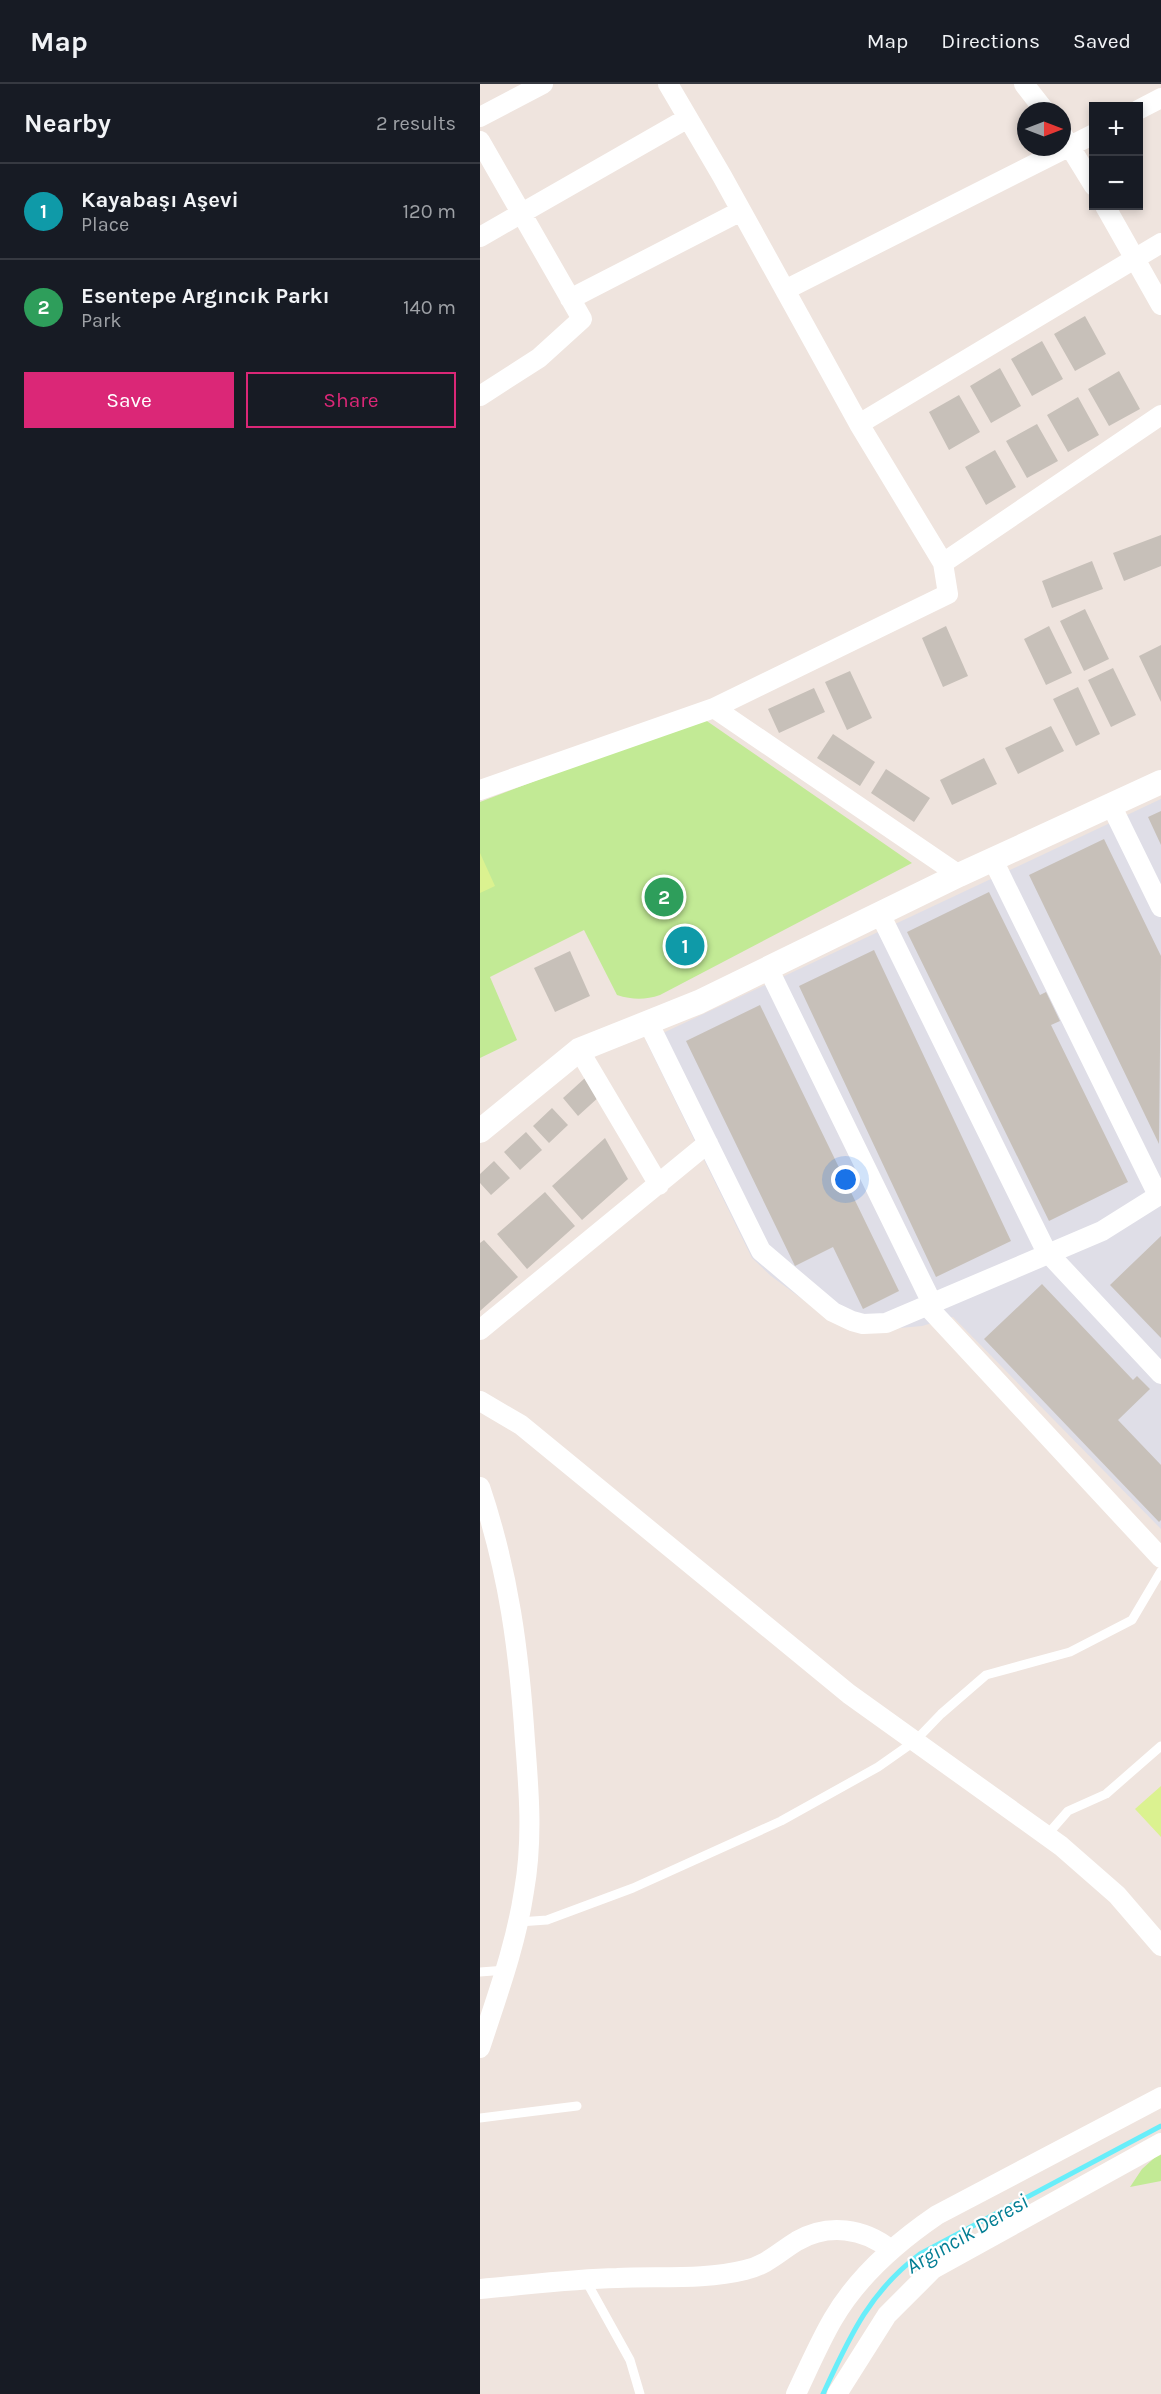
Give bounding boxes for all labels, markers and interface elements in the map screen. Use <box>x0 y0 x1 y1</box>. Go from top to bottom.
text: Map <box>30 25 88 58</box>
text: Map <box>867 29 908 53</box>
text: Directions <box>941 29 1040 53</box>
text: Saved <box>1073 29 1131 53</box>
north arrow <box>1017 102 1071 156</box>
map controls <box>1089 102 1143 210</box>
button: + <box>1089 102 1143 156</box>
text: Nearby <box>24 108 111 139</box>
text: 2 results <box>376 112 456 135</box>
button: − <box>1089 156 1143 210</box>
text: Kayabaşı Aşevi <box>81 187 239 213</box>
text: 1 <box>40 200 47 223</box>
text: 120 m <box>402 200 456 223</box>
text: Place <box>81 213 129 236</box>
text: Esentepe Argıncık Parkı <box>81 283 330 309</box>
text: 2 <box>37 296 50 319</box>
text: 140 m <box>403 296 456 319</box>
text: Park <box>81 309 122 332</box>
button: Save <box>24 372 234 428</box>
button: Share <box>246 372 456 428</box>
pin: 2 <box>644 874 684 920</box>
pin: 1 <box>666 924 704 968</box>
your location <box>831 1165 860 1194</box>
water label: Argıncık Deresi <box>901 2188 1033 2279</box>

